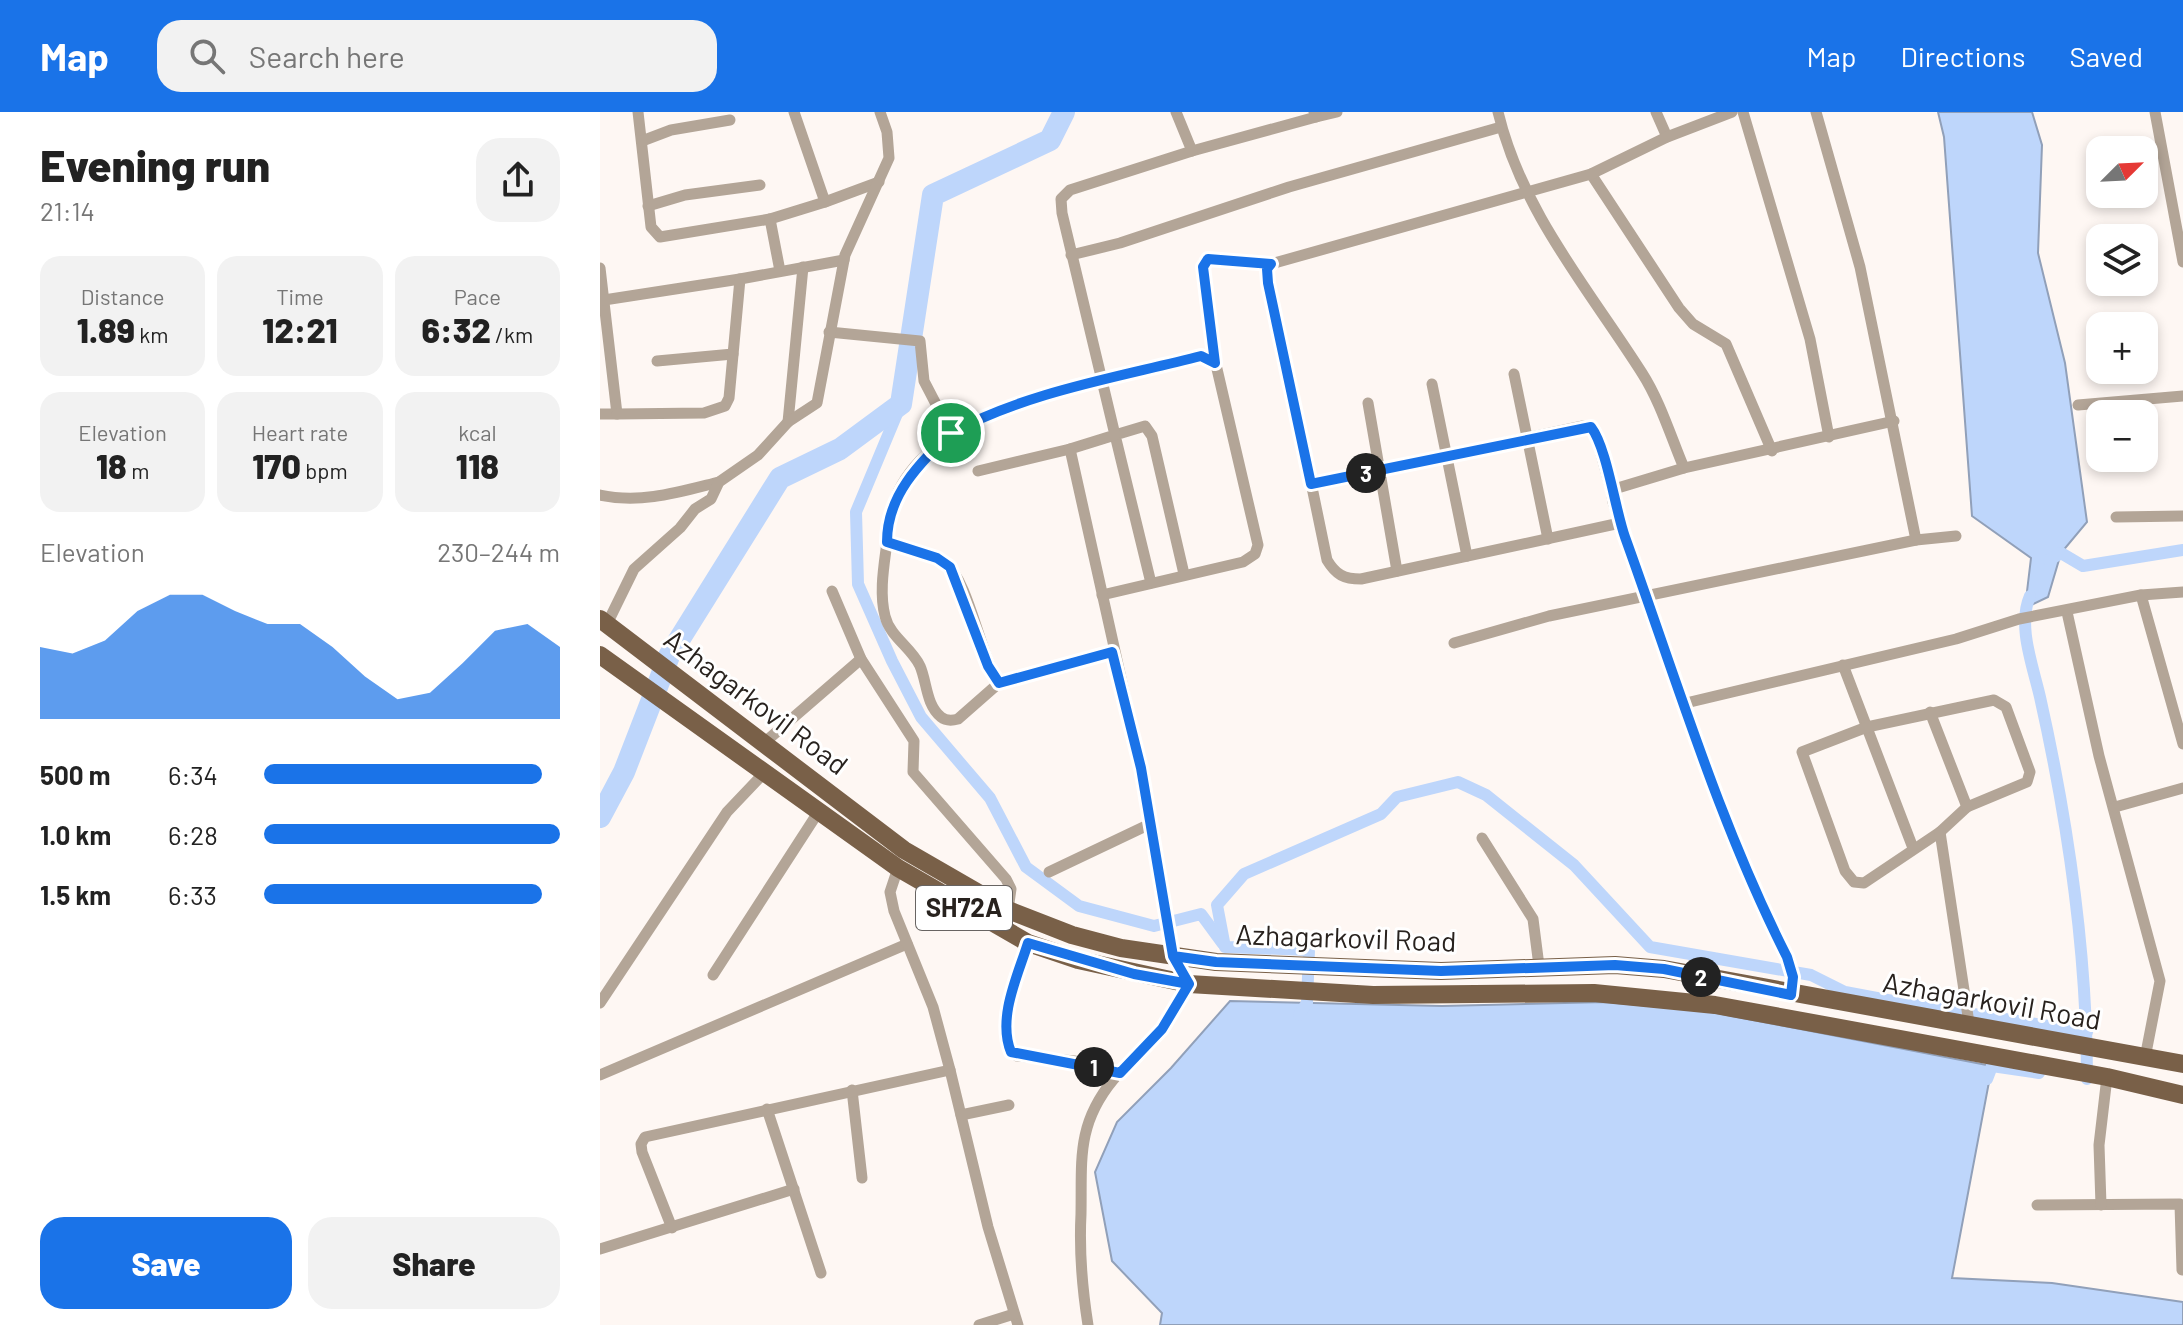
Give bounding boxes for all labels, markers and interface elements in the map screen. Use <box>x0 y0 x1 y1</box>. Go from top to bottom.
search box <box>157 20 717 92</box>
text: Map <box>40 33 109 79</box>
icon: search <box>185 34 229 78</box>
text: Search here <box>249 38 405 74</box>
text: Map <box>1807 39 1856 73</box>
text: Directions <box>1900 39 2026 73</box>
text: Saved <box>2070 39 2143 73</box>
north arrow <box>2086 136 2158 208</box>
map controls <box>2086 136 2158 472</box>
text: Evening run <box>40 138 270 191</box>
button: share <box>476 138 560 222</box>
text: 21:14 <box>40 195 95 226</box>
button: layers <box>2086 224 2158 296</box>
text: Distance <box>81 283 165 309</box>
text: Time <box>276 283 324 309</box>
text: Pace <box>454 283 501 309</box>
text: 1.89 <box>77 309 135 350</box>
text: 12:21 <box>262 309 338 350</box>
text: 6:32 <box>422 309 491 350</box>
button: + <box>2086 312 2158 384</box>
text: km <box>135 321 168 347</box>
text: /km <box>491 321 533 347</box>
pin <box>917 399 985 467</box>
button: − <box>2086 400 2158 472</box>
icon: arrive <box>929 411 973 455</box>
text: Elevation <box>78 419 167 445</box>
text: Heart rate <box>252 419 348 445</box>
text: kcal <box>458 419 497 445</box>
text: 18 <box>96 445 127 486</box>
text: 170 <box>252 445 301 486</box>
text: 118 <box>456 445 499 486</box>
pin: 3 <box>1346 453 1386 493</box>
text: m <box>127 457 149 483</box>
text: bpm <box>301 457 348 483</box>
text: 3 <box>1360 460 1372 486</box>
text: Elevation <box>40 536 145 567</box>
text: 230–244 m <box>437 536 560 567</box>
street label: Azhagarkovil Road <box>658 621 855 781</box>
text: 500 m <box>40 759 111 790</box>
text: 6:34 <box>168 759 218 790</box>
text: 1.0 km <box>40 819 111 850</box>
text: 6:28 <box>168 819 218 850</box>
text: 1.5 km <box>40 879 111 910</box>
text: 6:33 <box>168 879 217 910</box>
road number: SH72A <box>916 886 1012 930</box>
street label: Azhagarkovil Road <box>1235 916 1457 958</box>
pin: 2 <box>1681 957 1721 997</box>
text: 2 <box>1695 964 1707 990</box>
street label: Azhagarkovil Road <box>1880 964 2104 1036</box>
pin: 1 <box>1074 1047 1114 1087</box>
text: 1 <box>1090 1054 1098 1080</box>
button: Save <box>40 1217 292 1309</box>
button: Share <box>308 1217 560 1309</box>

